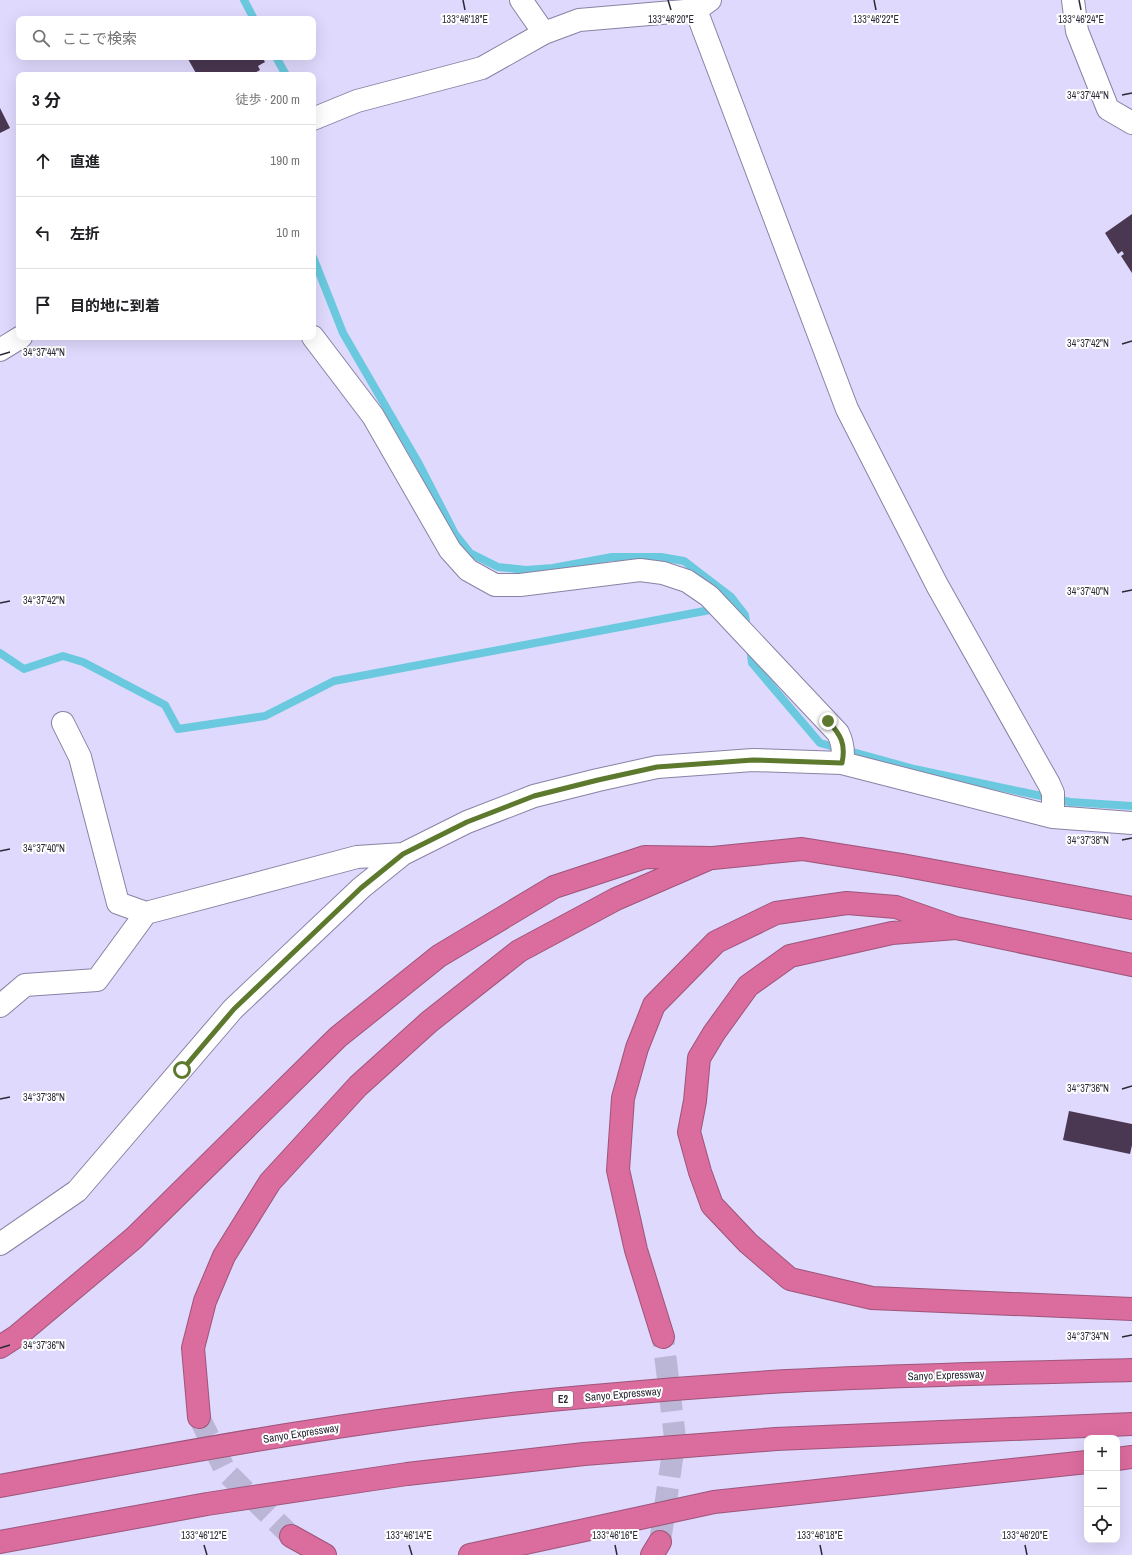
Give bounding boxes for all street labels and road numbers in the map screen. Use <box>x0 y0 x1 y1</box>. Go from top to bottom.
street label: Sanyo Expressway <box>907 1367 985 1383</box>
street label: Sanyo Expressway <box>584 1384 662 1404</box>
road number: E2 <box>553 1391 573 1407</box>
street label: Sanyo Expressway <box>262 1420 340 1446</box>

